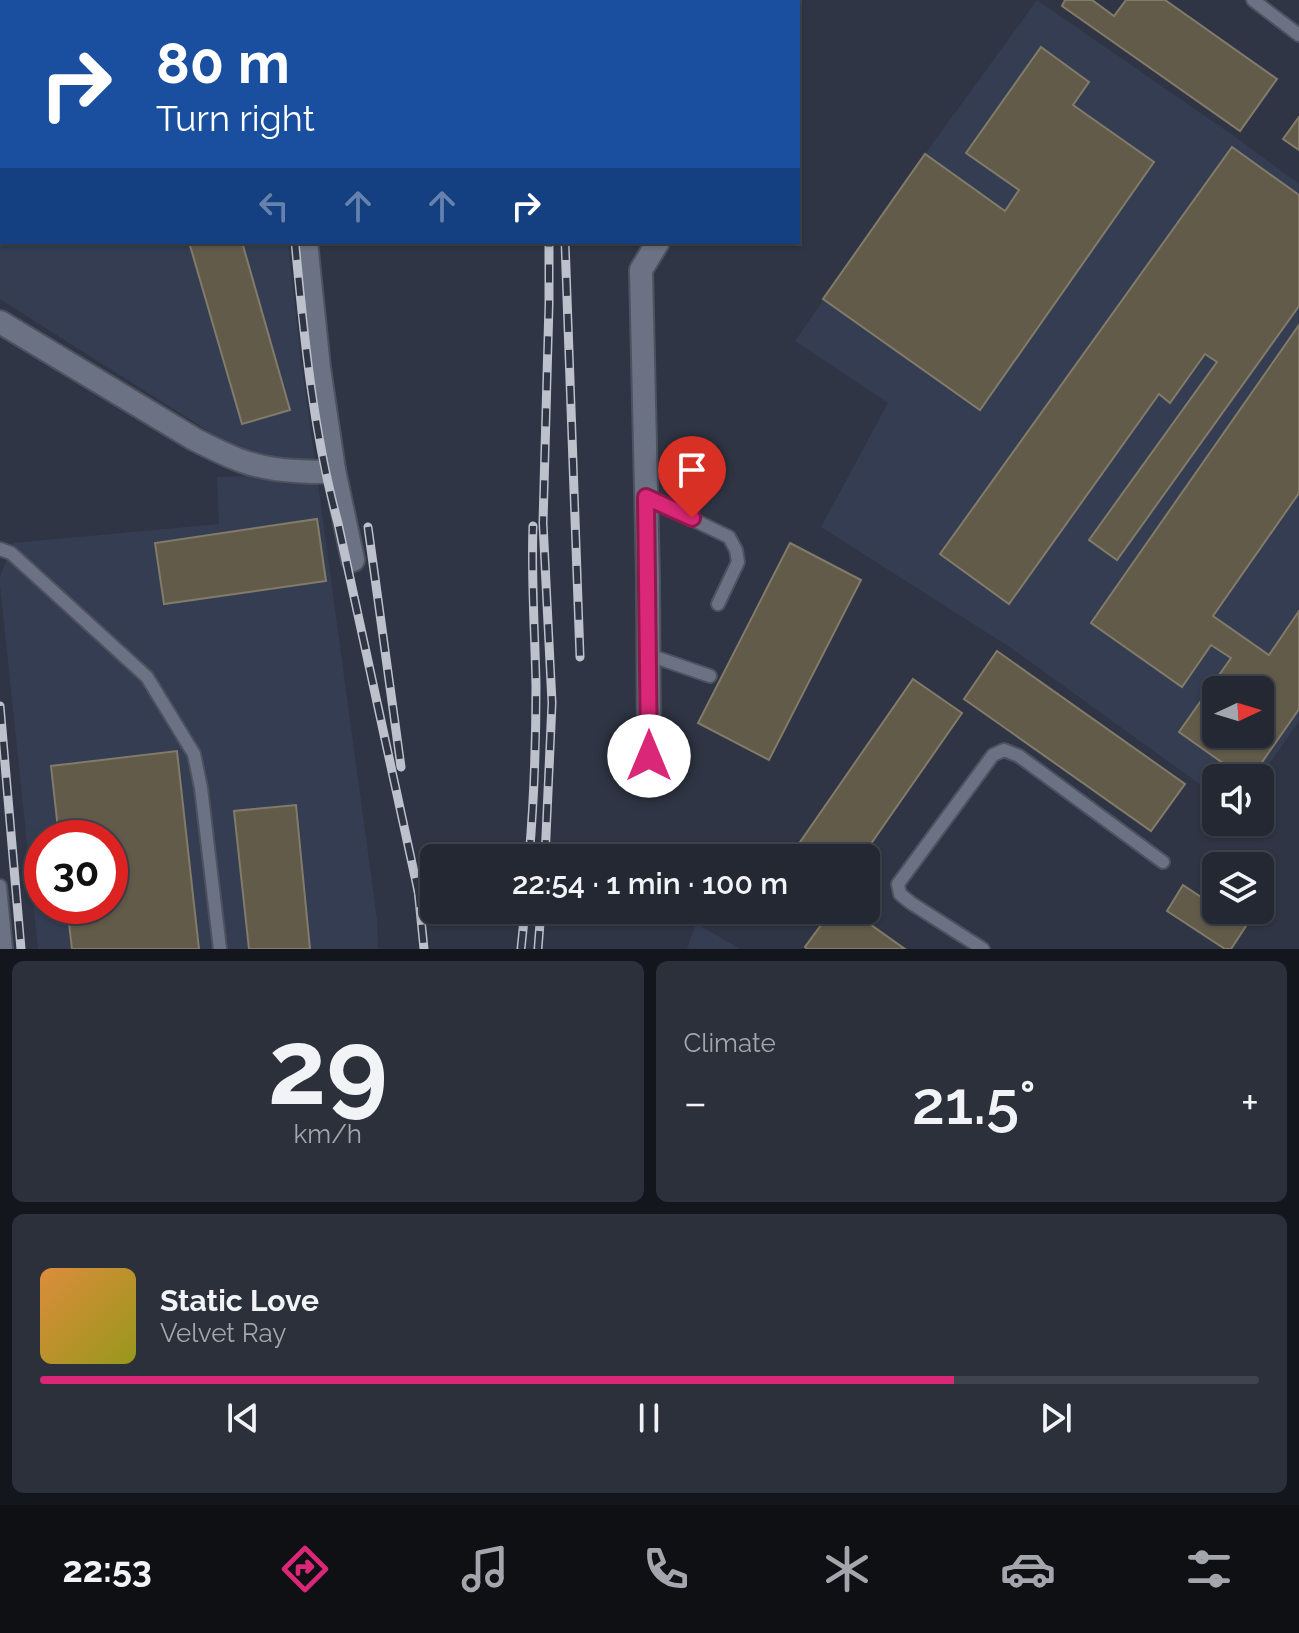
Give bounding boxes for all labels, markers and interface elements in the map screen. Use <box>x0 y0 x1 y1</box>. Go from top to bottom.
text: 80 m <box>156 30 290 96</box>
icon: right <box>24 32 128 136</box>
text: Turn right <box>156 97 315 139</box>
icon: left <box>252 184 296 228</box>
icon: ahead <box>336 184 380 228</box>
icon: ahead <box>420 184 464 228</box>
icon: right <box>504 184 548 228</box>
pin <box>658 436 726 518</box>
icon: arrive <box>670 448 714 492</box>
north arrow <box>1202 676 1274 748</box>
map controls <box>1202 676 1274 924</box>
position arrow <box>607 714 691 798</box>
button: sound <box>1202 764 1274 836</box>
speed limit sign: 30 <box>24 820 128 924</box>
button: layers <box>1202 852 1274 924</box>
text: 22:54 · 1 min · 100 m <box>512 866 788 901</box>
text: 29 <box>268 1006 388 1128</box>
text: Climate <box>684 1028 776 1058</box>
text: 21.5° <box>912 1068 1036 1138</box>
text: − <box>684 1077 707 1128</box>
text: + <box>1241 1077 1259 1128</box>
text: km/h <box>293 1119 362 1149</box>
text: Static Love <box>160 1283 319 1318</box>
text: Velvet Ray <box>160 1318 286 1348</box>
icon: previous <box>221 1396 265 1440</box>
icon: pause <box>627 1396 671 1440</box>
icon: next <box>1034 1396 1078 1440</box>
icon: directions <box>277 1541 333 1597</box>
icon: music <box>457 1541 513 1597</box>
icon: phone <box>638 1541 694 1597</box>
icon: climate <box>819 1541 875 1597</box>
icon: car <box>1000 1541 1056 1597</box>
icon: filters <box>1181 1541 1237 1597</box>
text: 22:53 <box>62 1548 152 1590</box>

